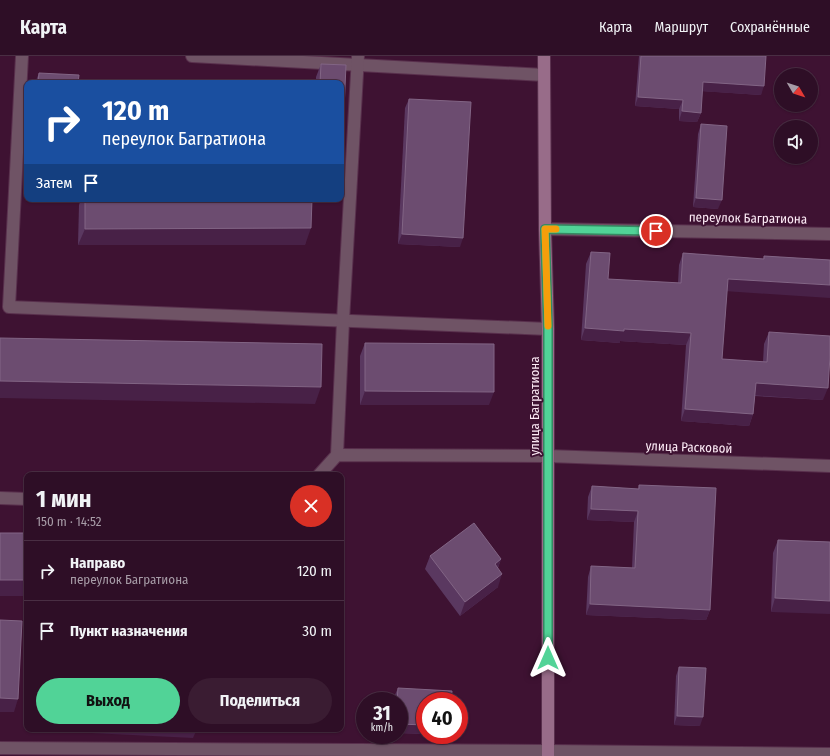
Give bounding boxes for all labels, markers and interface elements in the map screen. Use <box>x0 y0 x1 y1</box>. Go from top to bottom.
text: Карта <box>20 16 67 39</box>
text: Карта <box>599 19 632 36</box>
text: Маршрут <box>654 19 708 36</box>
text: Сохранённые <box>730 19 810 36</box>
north arrow <box>774 68 818 112</box>
map controls <box>774 68 818 164</box>
text: 120 m <box>102 94 169 127</box>
icon: right <box>36 96 88 148</box>
button: sound <box>774 120 818 164</box>
text: переулок Багратиона <box>102 128 266 150</box>
icon: arrive <box>80 172 102 194</box>
text: Затем <box>36 174 72 192</box>
street label: переулок Багратиона <box>689 209 807 227</box>
pin <box>639 214 673 248</box>
icon: arrive <box>645 220 667 242</box>
street label: улица Багратиона <box>527 356 542 456</box>
street label: улица Расковой <box>645 438 733 456</box>
text: 1 мин <box>36 485 91 513</box>
button: close <box>290 485 332 527</box>
text: 150 m · 14:52 <box>36 514 101 529</box>
text: Направо <box>70 554 125 572</box>
icon: right <box>36 560 58 582</box>
text: 120 m <box>297 562 332 580</box>
text: переулок Багратиона <box>70 572 188 587</box>
icon: arrive <box>36 620 58 642</box>
text: Пункт назначения <box>70 622 188 640</box>
text: 30 m <box>302 622 332 640</box>
position arrow <box>527 637 569 679</box>
button: Выход <box>36 678 180 724</box>
button: Поделиться <box>188 678 332 724</box>
speed limit sign: 40 <box>416 692 468 744</box>
text: 31 <box>373 701 391 725</box>
text: km/h <box>371 722 393 734</box>

